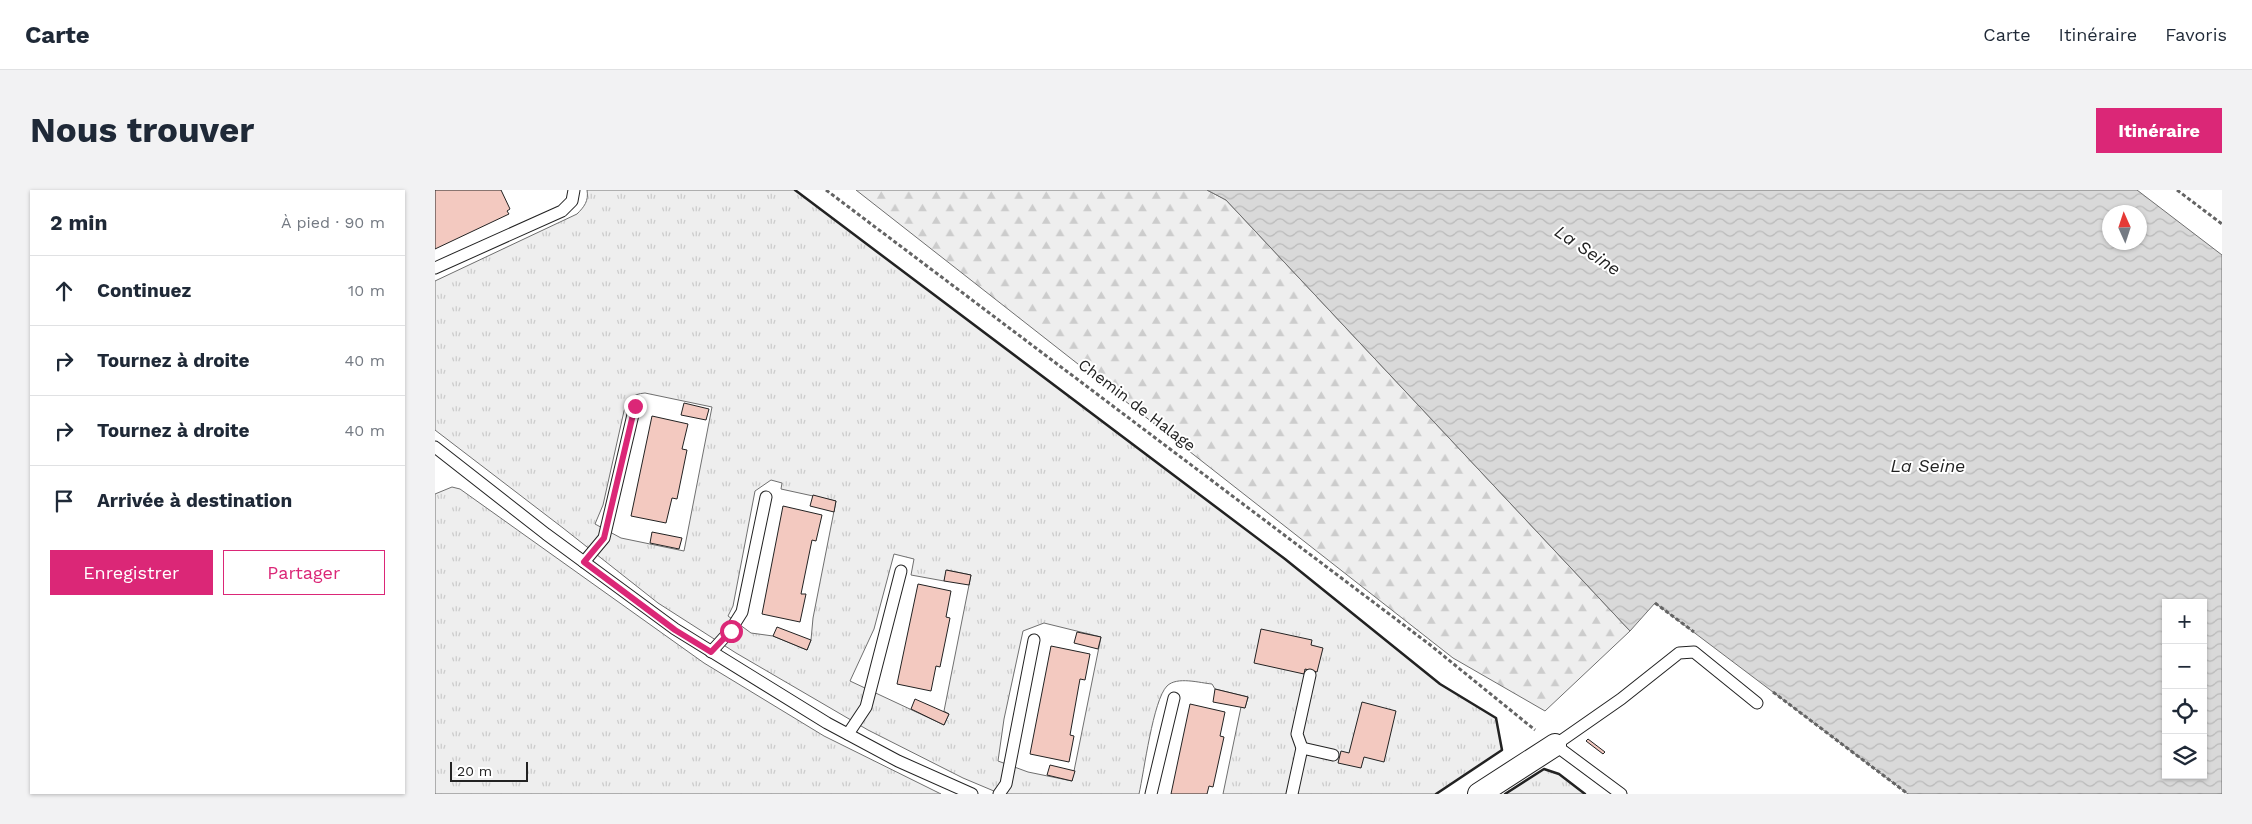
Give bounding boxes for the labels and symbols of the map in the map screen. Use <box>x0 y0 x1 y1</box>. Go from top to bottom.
north arrow <box>2102 205 2147 250</box>
water label: La Seine <box>1551 220 1625 280</box>
street label: Chemin de Halage <box>1075 355 1199 455</box>
route end <box>624 395 647 418</box>
water label: La Seine <box>1891 455 1965 476</box>
route start <box>720 620 743 643</box>
scale bar <box>450 759 527 782</box>

